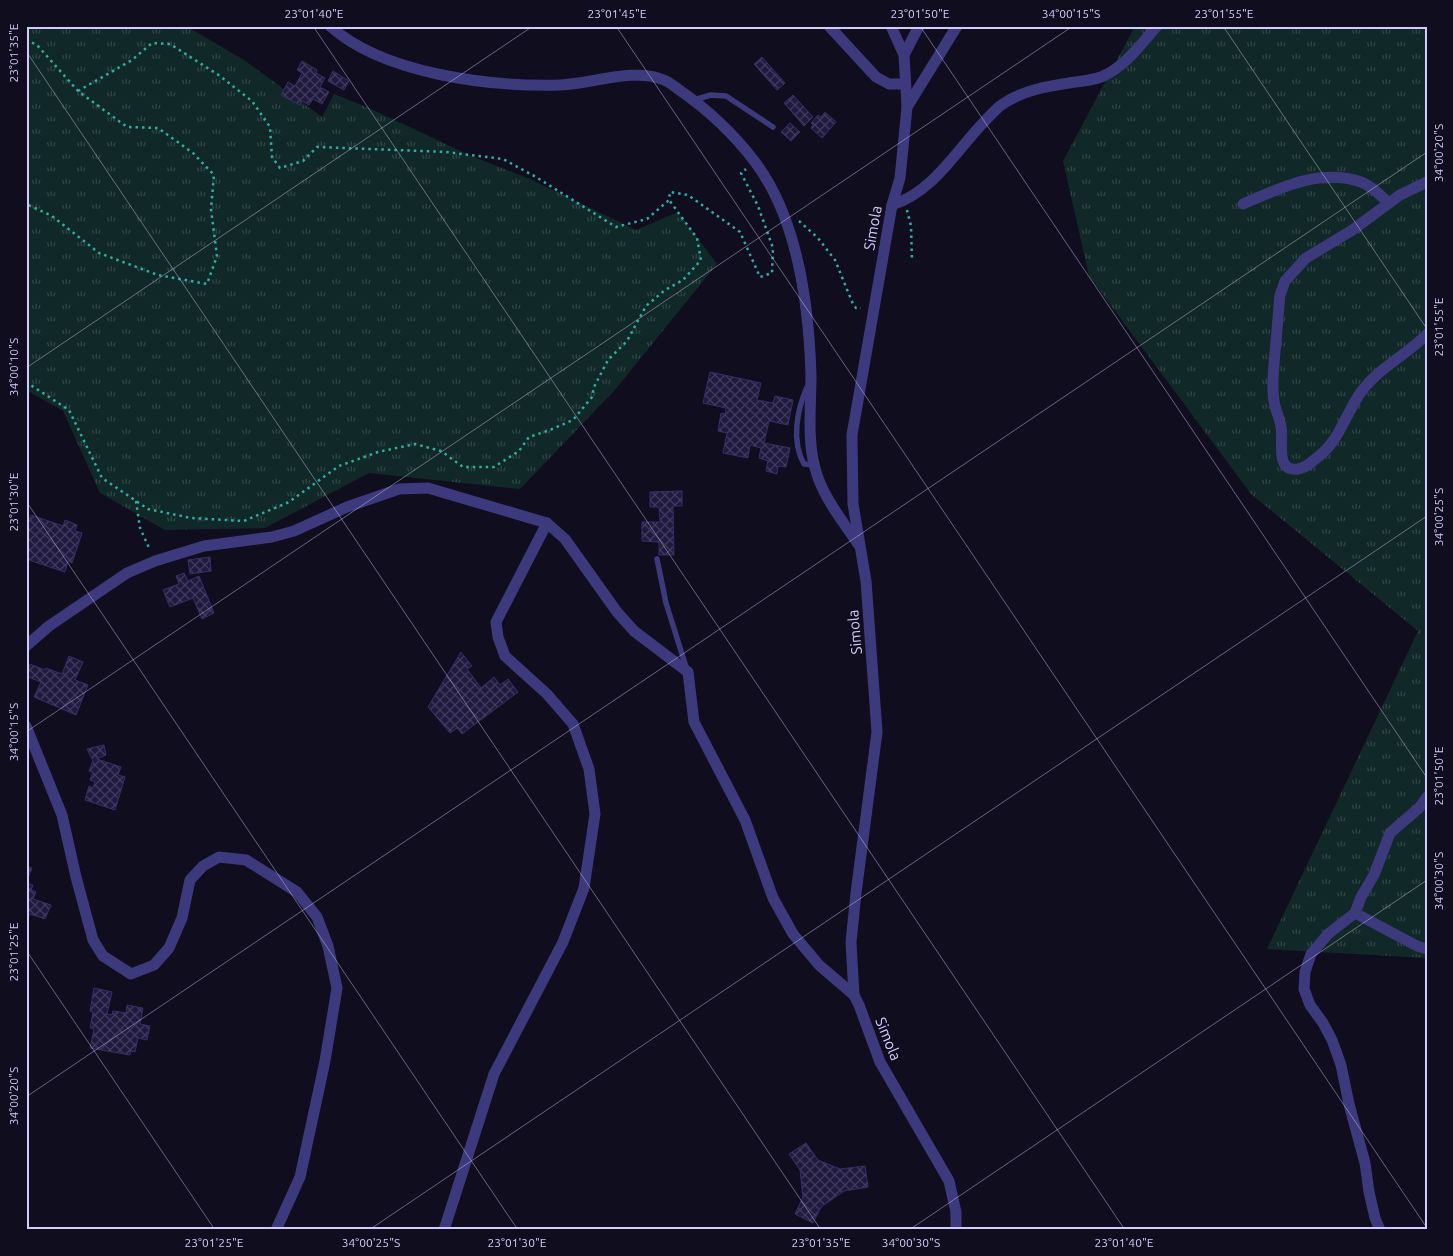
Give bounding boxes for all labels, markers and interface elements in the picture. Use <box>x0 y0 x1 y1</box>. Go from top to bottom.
text: 23°01'40"E <box>285 7 344 20</box>
text: 23°01'45"E <box>588 7 647 20</box>
text: 23°01'50"E <box>891 7 950 20</box>
text: 34°00'15"S <box>1042 7 1100 20</box>
text: 23°01'55"E <box>1195 7 1254 20</box>
text: 23°01'35"E <box>7 23 20 82</box>
text: 34°00'20"S <box>1432 124 1445 182</box>
street label: Simola <box>860 204 885 252</box>
text: 23°01'55"E <box>1432 297 1445 356</box>
text: 34°00'10"S <box>7 338 20 396</box>
text: 23°01'30"E <box>7 472 20 531</box>
text: 34°00'25"S <box>1432 488 1445 546</box>
street label: Simola <box>844 609 865 655</box>
text: 34°00'15"S <box>7 703 20 761</box>
text: 23°01'50"E <box>1432 746 1445 805</box>
text: 34°00'30"S <box>1432 852 1445 910</box>
text: 23°01'25"E <box>7 922 20 981</box>
street label: Simola <box>872 1015 905 1063</box>
text: 34°00'20"S <box>7 1067 20 1125</box>
text: 23°01'25"E <box>185 1236 244 1249</box>
text: 34°00'25"S <box>342 1236 400 1249</box>
text: 23°01'30"E <box>488 1236 547 1249</box>
text: 23°01'35"E <box>792 1236 851 1249</box>
text: 34°00'30"S <box>882 1236 940 1249</box>
text: 23°01'40"E <box>1095 1236 1154 1249</box>

